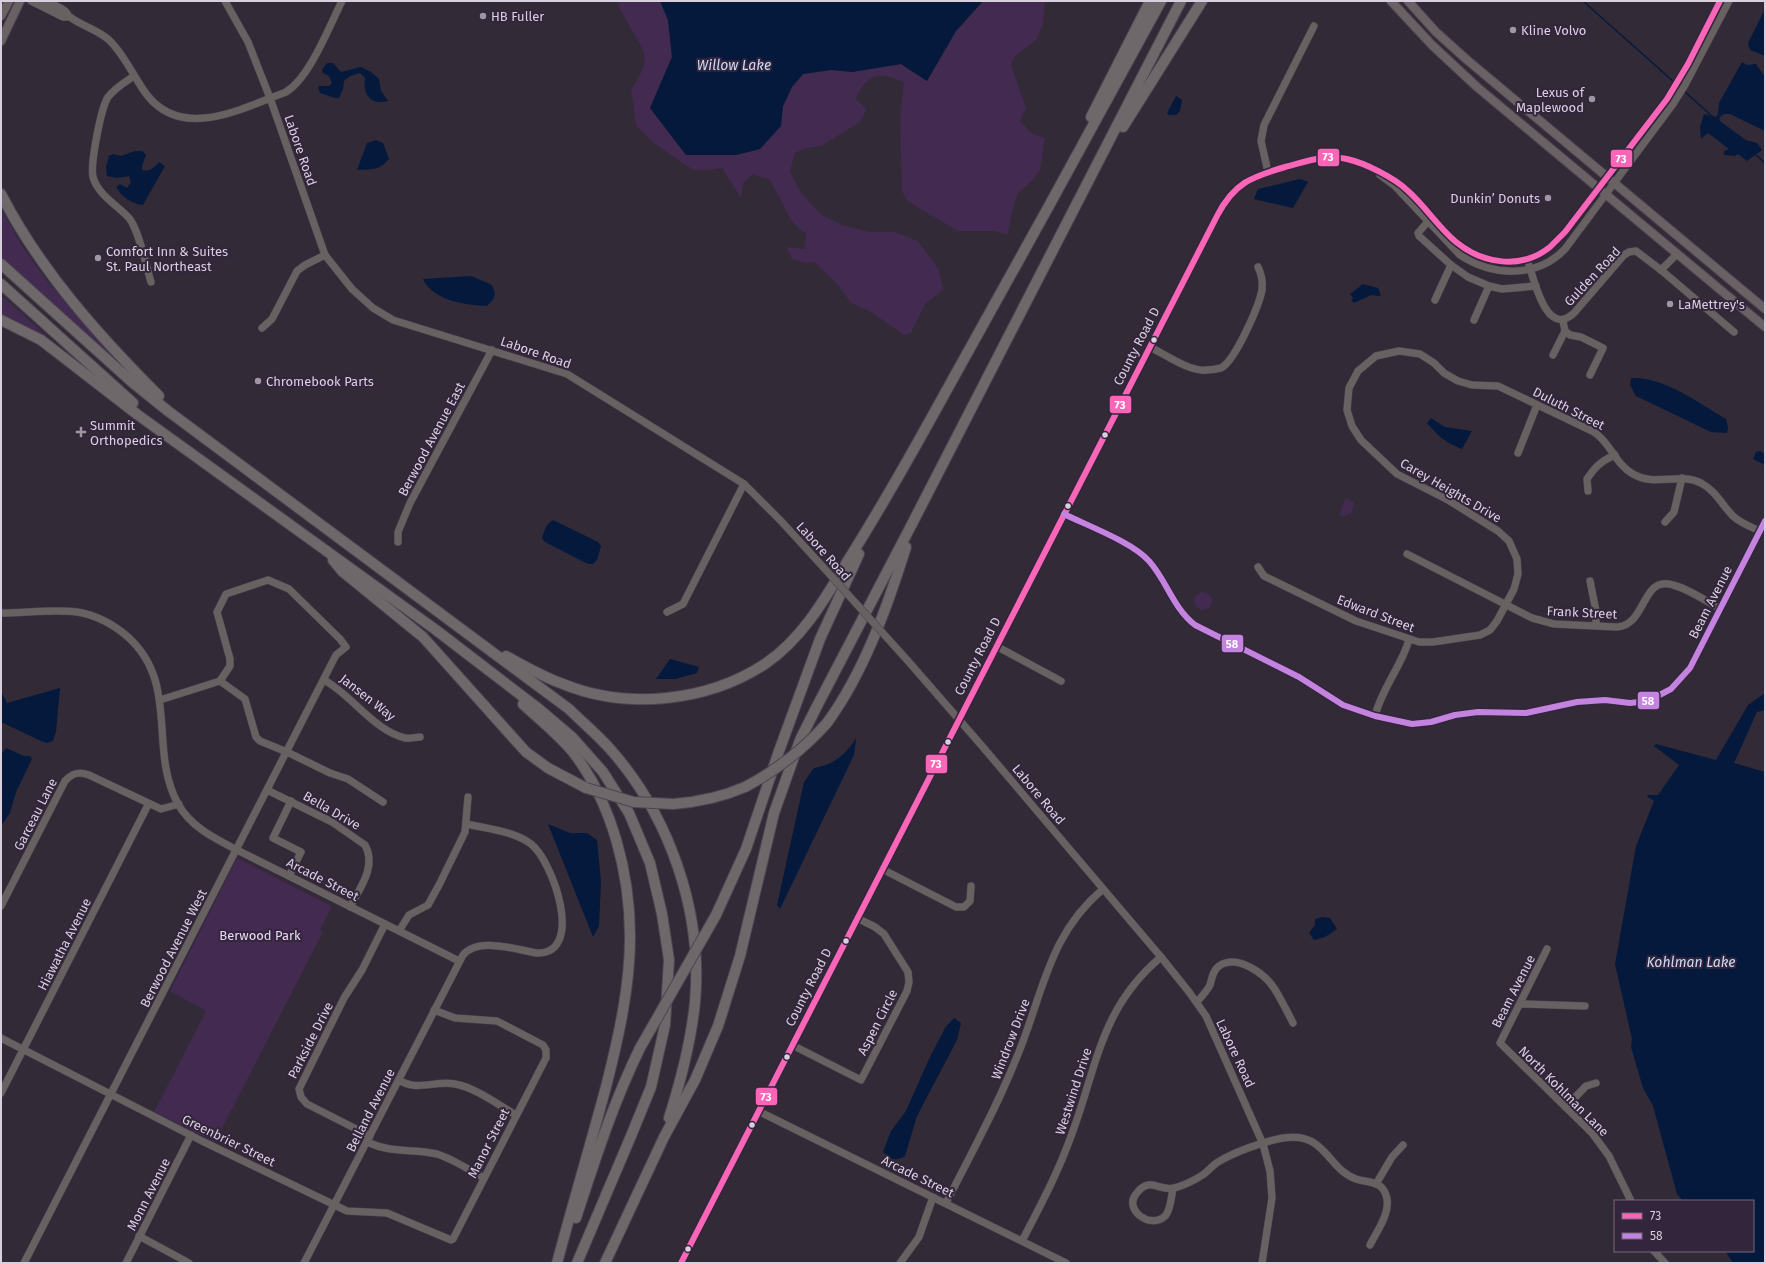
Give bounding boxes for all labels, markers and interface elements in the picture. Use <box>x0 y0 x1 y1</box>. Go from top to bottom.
place label: HB Fuller <box>491 9 544 24</box>
marker: HB Fuller <box>478 11 488 21</box>
place label: Kline Volvo <box>1521 23 1586 38</box>
marker: Kline Volvo <box>1508 25 1518 35</box>
water label: Willow Lake <box>697 57 771 74</box>
place label: Lexus of Maplewood <box>1516 85 1586 115</box>
marker: Lexus of Maplewood <box>1587 94 1597 104</box>
street label: Labore Road <box>281 113 320 188</box>
line badge: 73 <box>1317 148 1340 167</box>
line badge: 73 <box>1610 149 1633 168</box>
text: 73 <box>1323 151 1334 164</box>
text: 73 <box>1616 153 1627 166</box>
place label: Dunkin’ Donuts <box>1450 191 1540 206</box>
marker: Dunkin’ Donuts <box>1543 193 1553 203</box>
place label: Comfort Inn & Suites St. Paul Northeast <box>106 244 228 274</box>
street label: Gulden Road <box>1561 244 1624 309</box>
marker: Comfort Inn & Suites St. Paul Northeast <box>93 253 103 263</box>
place label: LaMettrey's <box>1678 297 1745 312</box>
marker: LaMettrey's <box>1665 299 1675 309</box>
street label: County Road D <box>1110 304 1163 388</box>
street label: Labore Road <box>498 333 573 372</box>
unlabelled marker <box>1149 335 1159 345</box>
place label: Chromebook Parts <box>266 374 374 389</box>
marker: Chromebook Parts <box>253 376 263 386</box>
street label: Berwood Avenue East <box>395 379 468 499</box>
street label: Duluth Street <box>1530 384 1607 433</box>
line badge: 73 <box>1109 395 1132 414</box>
text: 73 <box>1115 399 1126 412</box>
place label: Summit Orthopedics <box>90 418 162 448</box>
marker: Summit Orthopedics <box>75 426 87 438</box>
unlabelled marker <box>1100 430 1110 440</box>
street label: Carey Heights Drive <box>1397 455 1504 526</box>
unlabelled marker <box>1063 501 1073 511</box>
street label: Labore Road <box>793 519 854 584</box>
street label: Beam Avenue <box>1686 563 1735 641</box>
street label: Edward Street <box>1335 592 1417 635</box>
street label: Frank Street <box>1546 603 1618 622</box>
street label: County Road D <box>951 614 1004 698</box>
line badge: 58 <box>1221 634 1244 653</box>
text: 58 <box>1226 638 1239 651</box>
street label: Jansen Way <box>337 671 399 724</box>
line badge: 58 <box>1637 691 1660 710</box>
text: 58 <box>1642 695 1655 708</box>
unlabelled marker <box>943 737 953 747</box>
line badge: 73 <box>925 754 948 774</box>
text: 73 <box>931 758 942 771</box>
street label: Labore Road <box>1009 761 1068 827</box>
street label: Garceau Lane <box>11 776 60 853</box>
street label: Bella Drive <box>300 788 363 833</box>
street label: Arcade Street <box>284 855 362 904</box>
street label: Berwood Avenue West <box>137 886 210 1010</box>
street label: Hiawatha Avenue <box>35 895 94 993</box>
park label: Berwood Park <box>219 928 301 943</box>
unlabelled marker <box>841 936 851 946</box>
street label: County Road D <box>782 945 835 1029</box>
street label: Beam Avenue <box>1489 952 1538 1030</box>
water label: Kohlman Lake <box>1646 954 1736 971</box>
street label: Aspen Circle <box>854 987 900 1058</box>
street label: Windrow Drive <box>988 997 1033 1082</box>
street label: Parkside Drive <box>285 999 336 1081</box>
street label: Labore Road <box>1213 1017 1258 1090</box>
street label: North Kohlman Lane <box>1516 1043 1612 1139</box>
street label: Westwind Drive <box>1052 1046 1095 1137</box>
unlabelled marker <box>782 1052 792 1062</box>
street label: Belland Avenue <box>343 1066 398 1154</box>
line badge: 73 <box>755 1087 778 1106</box>
text: 73 <box>761 1091 772 1104</box>
street label: Manor Street <box>464 1106 513 1181</box>
street label: Greenbrier Street <box>180 1111 278 1170</box>
unlabelled marker <box>747 1120 757 1130</box>
street label: Arcade Street <box>879 1152 957 1201</box>
street label: Monn Avenue <box>124 1155 173 1233</box>
legend <box>1614 1200 1754 1252</box>
text: 73 <box>1650 1209 1661 1223</box>
text: 58 <box>1650 1229 1663 1243</box>
unlabelled marker <box>683 1244 693 1254</box>

